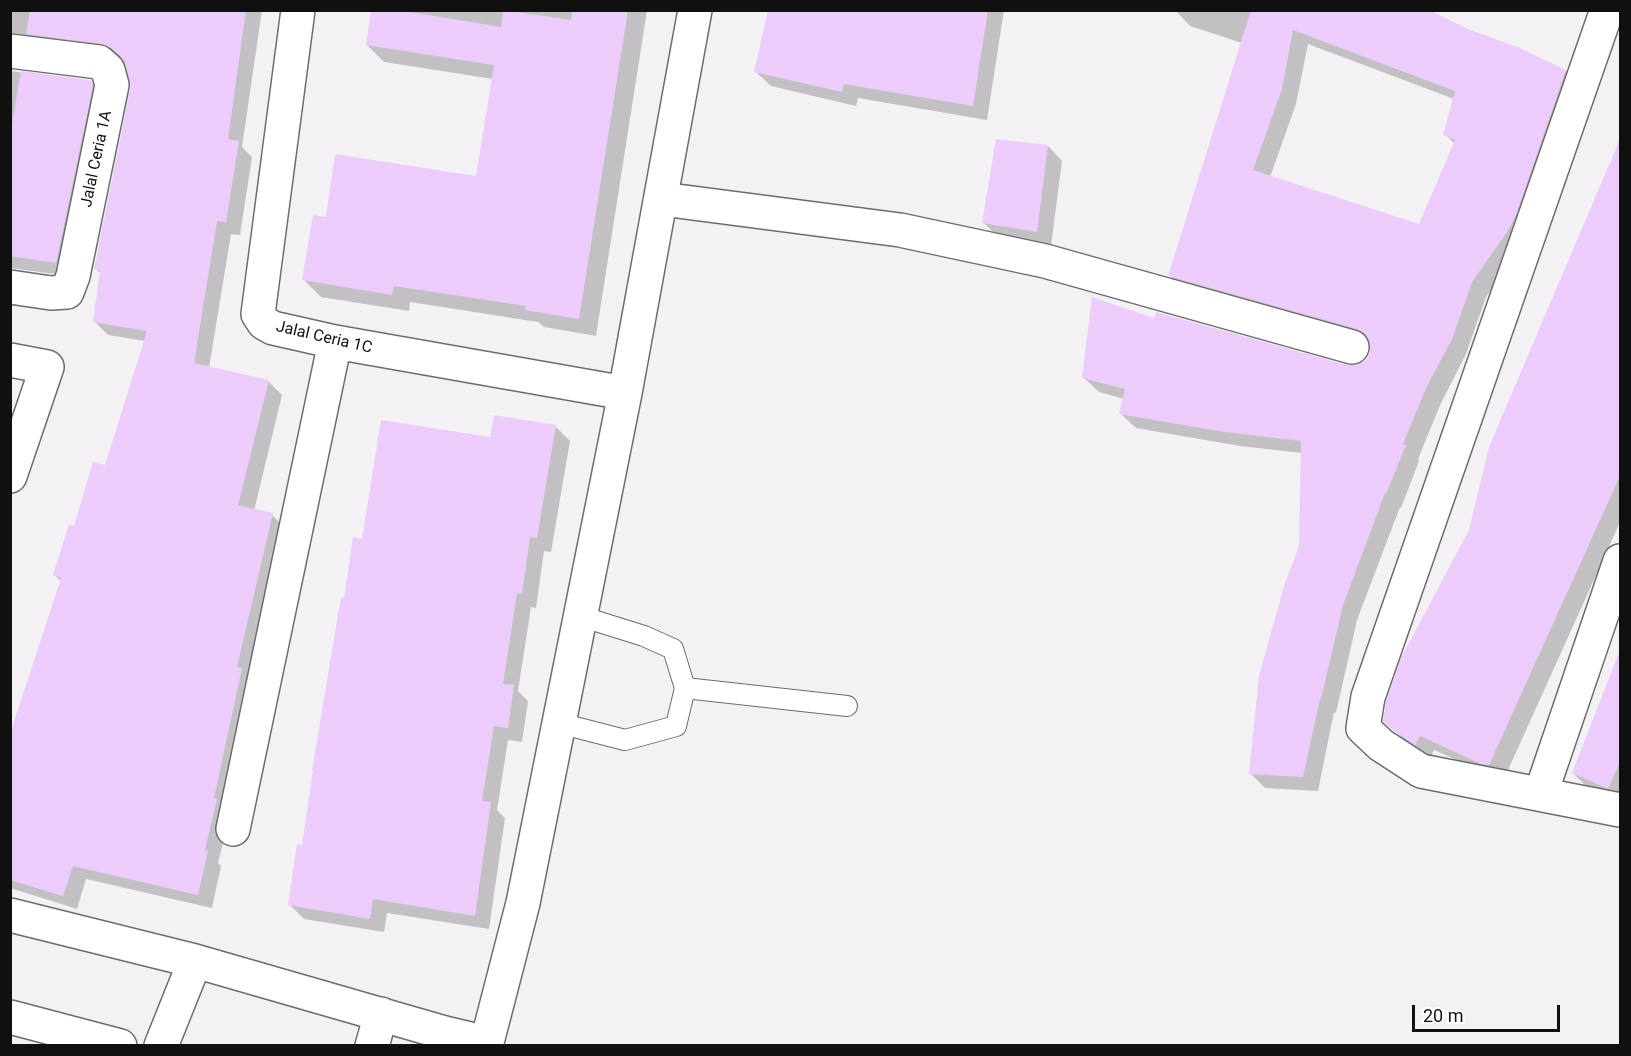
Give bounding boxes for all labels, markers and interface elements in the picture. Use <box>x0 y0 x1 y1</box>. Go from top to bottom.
street label: Jalal Ceria 1A <box>77 109 117 209</box>
street label: Jalal Ceria 1C <box>274 318 374 358</box>
scale bar <box>1415 993 1564 1031</box>
text: 20 m <box>1423 1005 1463 1026</box>

